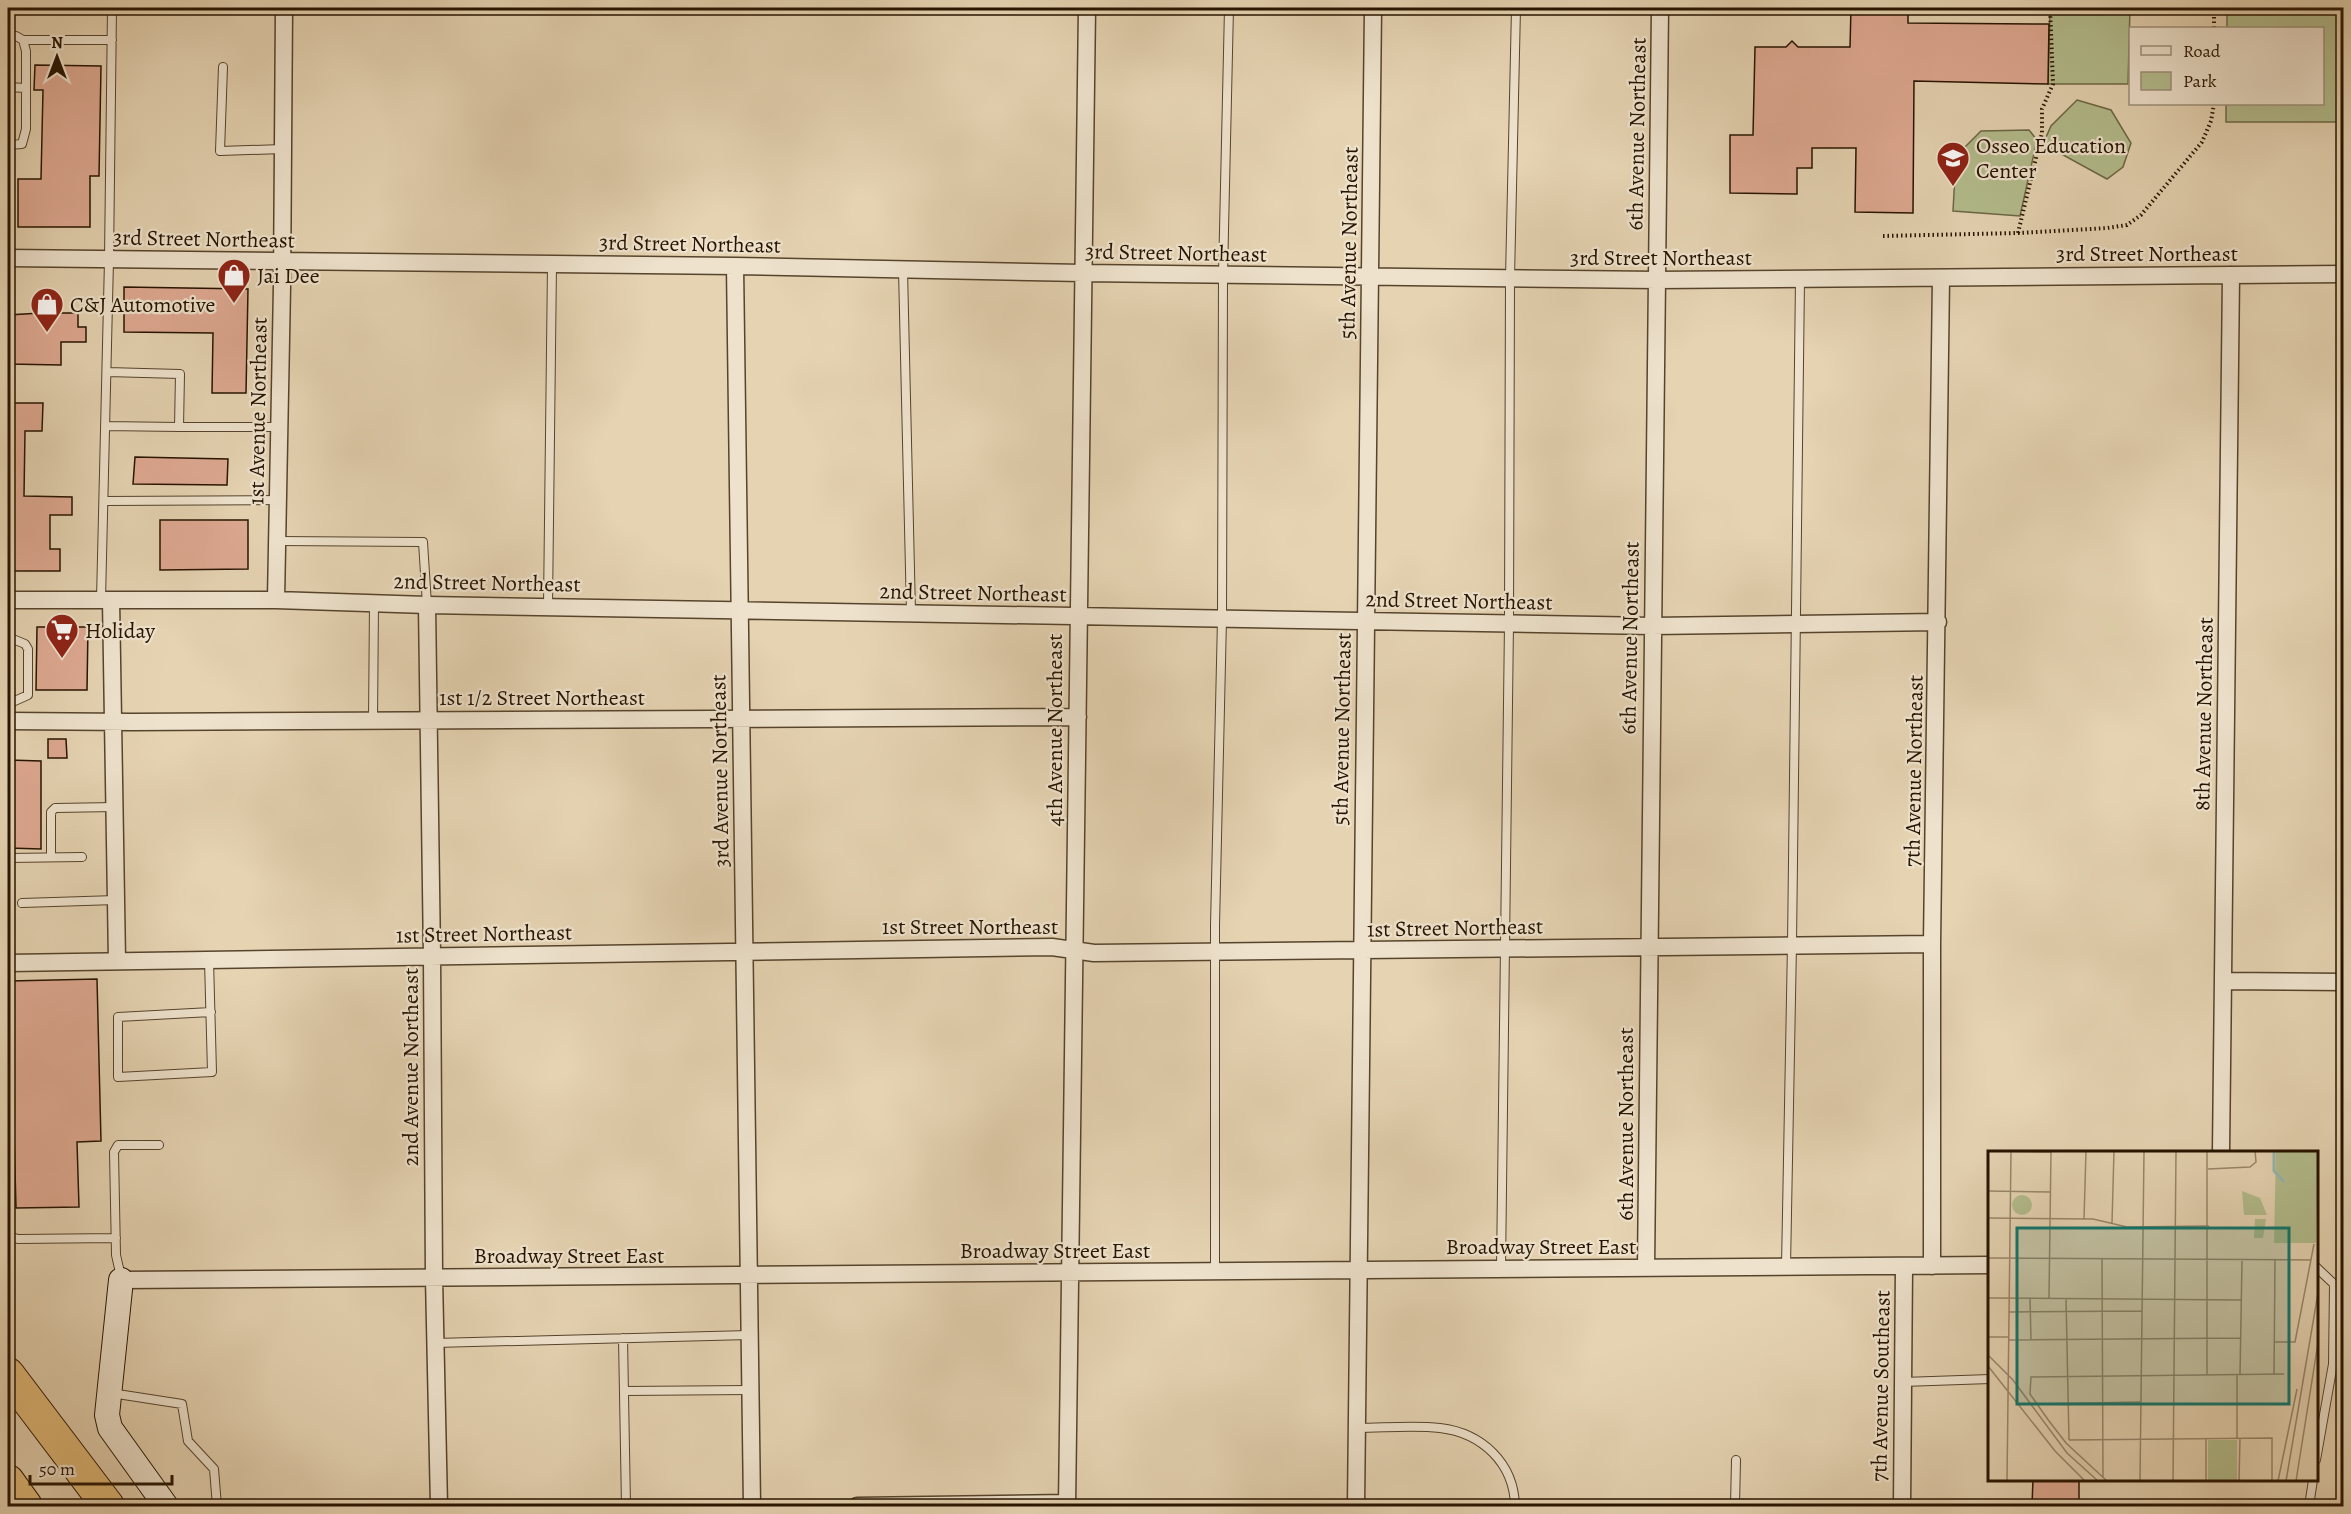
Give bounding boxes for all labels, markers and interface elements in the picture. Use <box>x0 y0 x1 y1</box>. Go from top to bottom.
north arrow <box>27 27 87 87</box>
legend <box>2129 27 2324 105</box>
text: N <box>51 32 63 54</box>
street label: 6th Avenue Northeast <box>1620 37 1654 231</box>
text: Road <box>2183 39 2221 63</box>
text: Park <box>2183 69 2217 93</box>
place label: Osseo Education Center <box>1976 131 2126 186</box>
school or university icon: Osseo Education Center <box>1935 140 1971 187</box>
street label: 5th Avenue Northeast <box>1332 146 1366 340</box>
street label: 3rd Street Northeast <box>113 222 295 256</box>
street label: 3rd Street Northeast <box>599 227 781 261</box>
street label: 3rd Street Northeast <box>1085 236 1267 270</box>
street label: 3rd Street Northeast <box>2056 239 2238 269</box>
street label: 3rd Street Northeast <box>1570 243 1752 273</box>
shop icon: Jai Dee <box>216 257 252 304</box>
place label: Jai Dee <box>257 261 320 291</box>
shop icon: C&J Automotive <box>29 286 65 333</box>
place label: C&J Automotive <box>70 290 215 320</box>
street label: 1st Avenue Northeast <box>241 317 275 505</box>
street label: 6th Avenue Northeast <box>1613 541 1647 735</box>
street label: 2nd Street Northeast <box>393 566 581 600</box>
street label: 2nd Street Northeast <box>879 576 1067 610</box>
street label: 2nd Street Northeast <box>1365 584 1553 618</box>
supermarket icon: Holiday <box>44 612 80 659</box>
place label: Holiday <box>85 616 155 646</box>
street label: 8th Avenue Northeast <box>2187 617 2221 811</box>
street label: 5th Avenue Northeast <box>1325 632 1359 826</box>
street label: 4th Avenue Northeast <box>1040 633 1070 827</box>
street label: 3rd Avenue Northeast <box>703 674 737 868</box>
street label: 7th Avenue Northeast <box>1897 675 1931 867</box>
street label: 1st 1/2 Street Northeast <box>439 683 645 713</box>
street label: 1st Street Northeast <box>1367 911 1543 945</box>
street label: 1st Street Northeast <box>882 912 1058 942</box>
street label: 1st Street Northeast <box>396 917 572 951</box>
street label: 2nd Avenue Northeast <box>396 968 426 1166</box>
street label: 6th Avenue Northeast <box>1611 1027 1641 1221</box>
inset map <box>1988 1151 2318 1481</box>
street label: Broadway Street East <box>1446 1232 1636 1262</box>
street label: Broadway Street East <box>960 1236 1150 1266</box>
street label: Broadway Street East <box>474 1241 664 1271</box>
street label: 7th Avenue Southeast <box>1864 1290 1898 1482</box>
scale bar <box>30 1448 172 1486</box>
text: 50 m <box>39 1457 75 1481</box>

